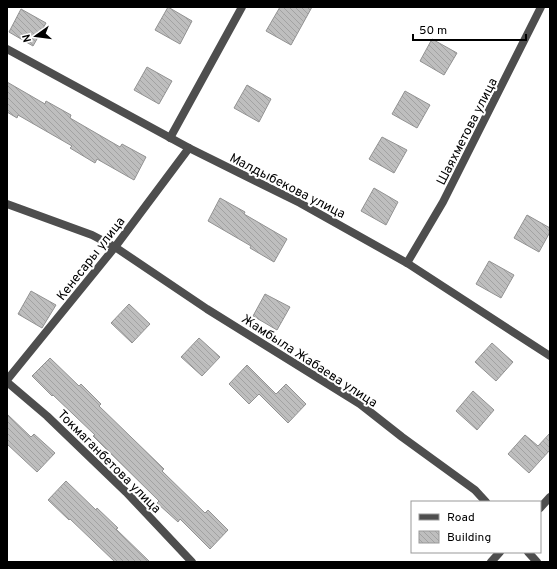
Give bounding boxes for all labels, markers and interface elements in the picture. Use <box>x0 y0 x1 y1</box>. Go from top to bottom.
north arrow <box>16 16 56 56</box>
scale bar <box>413 16 526 42</box>
text: 50 m <box>419 23 447 39</box>
text: N <box>20 33 35 44</box>
street label: Шаяхметова улица <box>434 76 502 188</box>
street label: Малдыбекова улица <box>227 151 348 223</box>
street label: Кенесары улица <box>54 214 129 304</box>
street label: Жамбыла Жабаева улица <box>238 312 380 412</box>
street label: Токмаганбетова улица <box>53 407 164 518</box>
legend <box>411 501 541 553</box>
text: Road <box>447 510 475 526</box>
text: Building <box>447 530 491 546</box>

